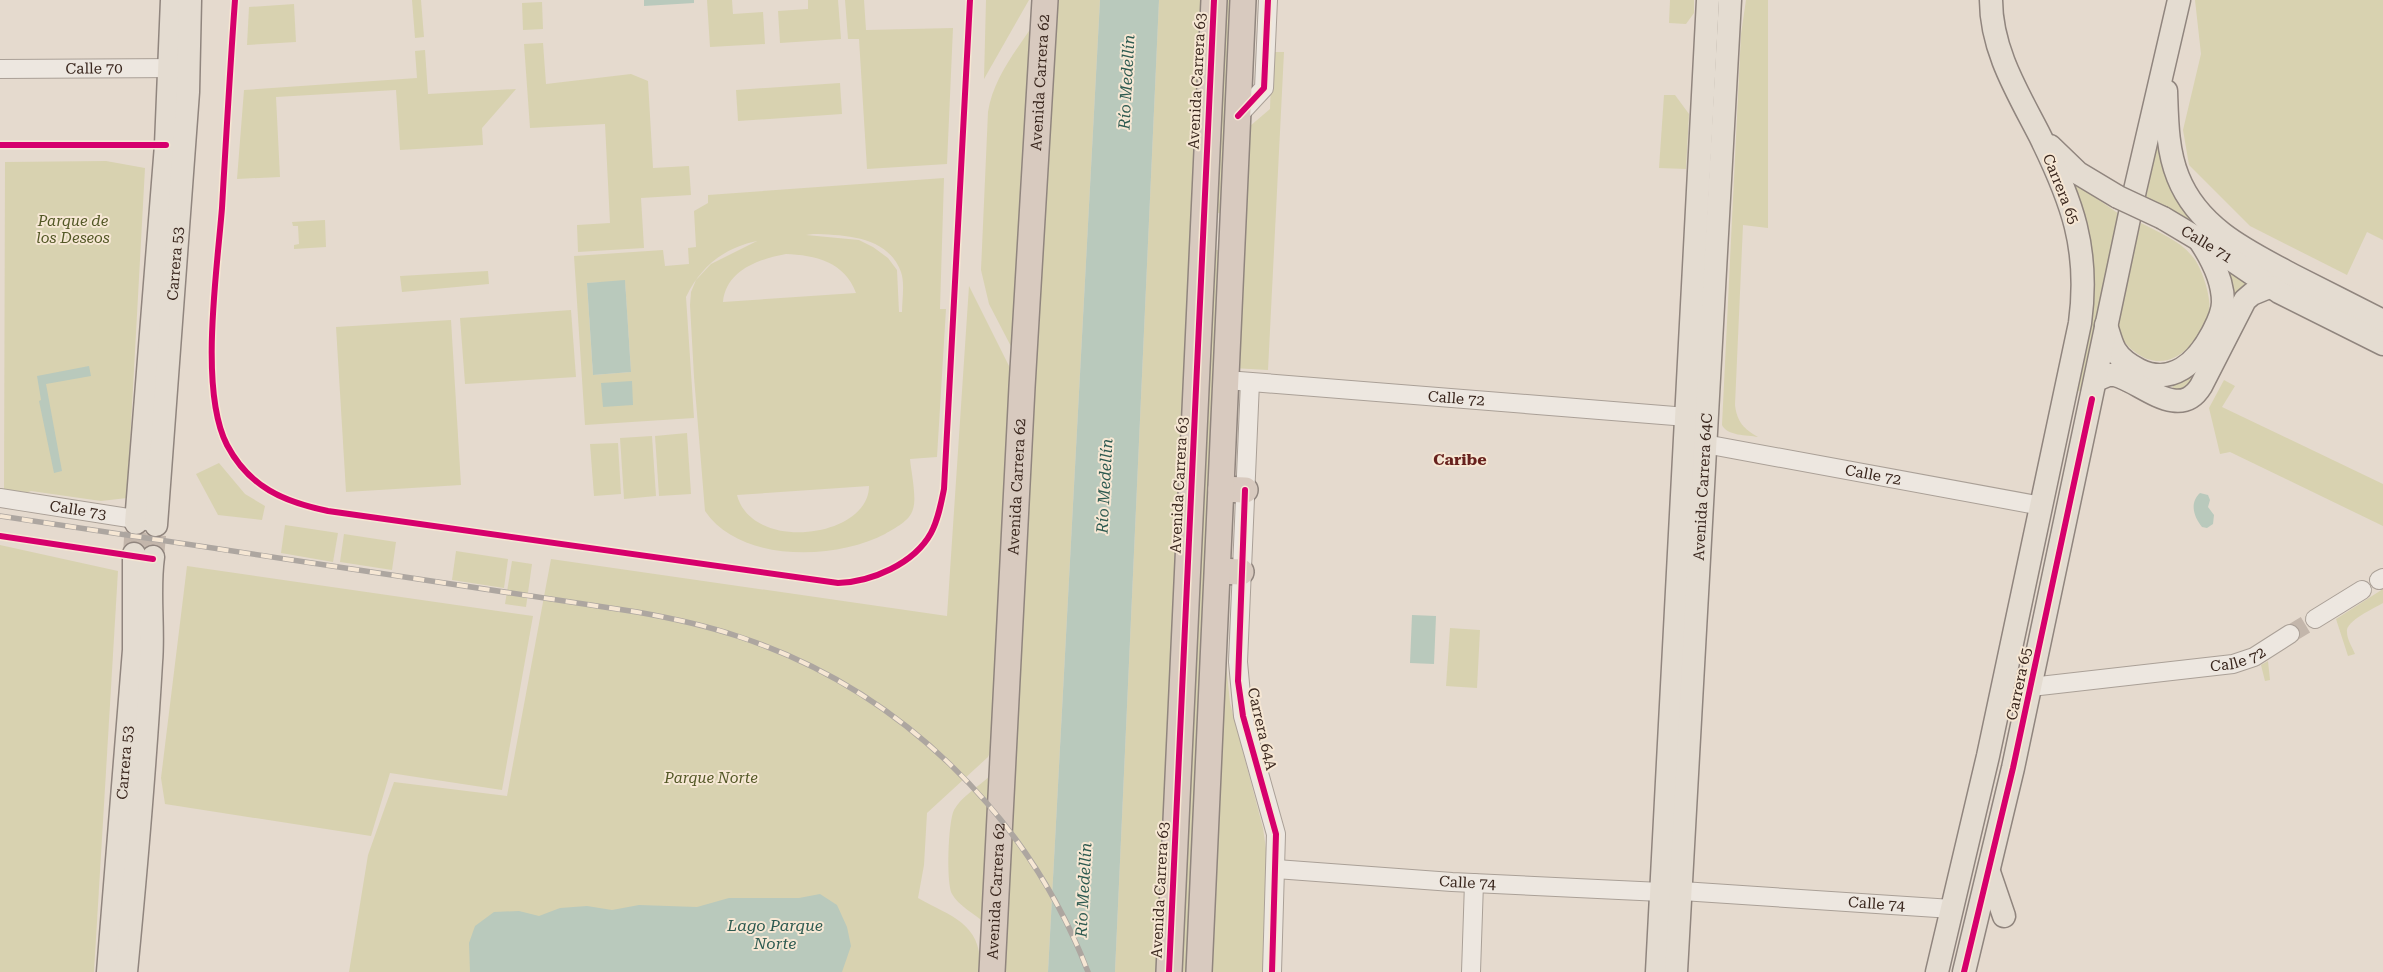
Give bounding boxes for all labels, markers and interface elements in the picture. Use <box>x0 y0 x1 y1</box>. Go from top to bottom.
street label: Avenida Carrera 63 <box>1184 12 1210 150</box>
street label: Avenida Carrera 62 <box>1027 13 1053 151</box>
water label: Río Medellín <box>1114 34 1138 131</box>
street label: Calle 70 <box>65 59 123 78</box>
street label: Carrera 65 <box>2039 151 2083 227</box>
park label: Parque de los Deseos <box>36 212 110 247</box>
street label: Calle 71 <box>2178 222 2236 267</box>
street label: Carrera 53 <box>164 226 187 301</box>
street label: Calle 72 <box>1427 387 1485 410</box>
street label: Avenida Carrera 64C <box>1690 412 1716 561</box>
street label: Avenida Carrera 63 <box>1166 416 1192 554</box>
street label: Avenida Carrera 62 <box>1004 418 1029 555</box>
water label: Río Medellín <box>1092 438 1116 535</box>
district label: Caribe <box>1433 450 1487 469</box>
street label: Calle 72 <box>1843 461 1903 489</box>
street label: Calle 73 <box>48 497 108 523</box>
street label: Calle 72 <box>2209 643 2269 676</box>
street label: Carrera 65 <box>2002 646 2036 722</box>
street label: Carrera 64A <box>1244 686 1280 773</box>
street label: Carrera 53 <box>113 725 137 800</box>
park label: Parque Norte <box>663 769 758 787</box>
street label: Avenida Carrera 63 <box>1147 821 1173 959</box>
street label: Avenida Carrera 62 <box>984 822 1009 960</box>
water label: Río Medellín <box>1071 842 1095 939</box>
street label: Calle 74 <box>1438 872 1497 893</box>
street label: Calle 74 <box>1848 893 1906 915</box>
water label: Lago Parque Norte <box>726 916 823 953</box>

